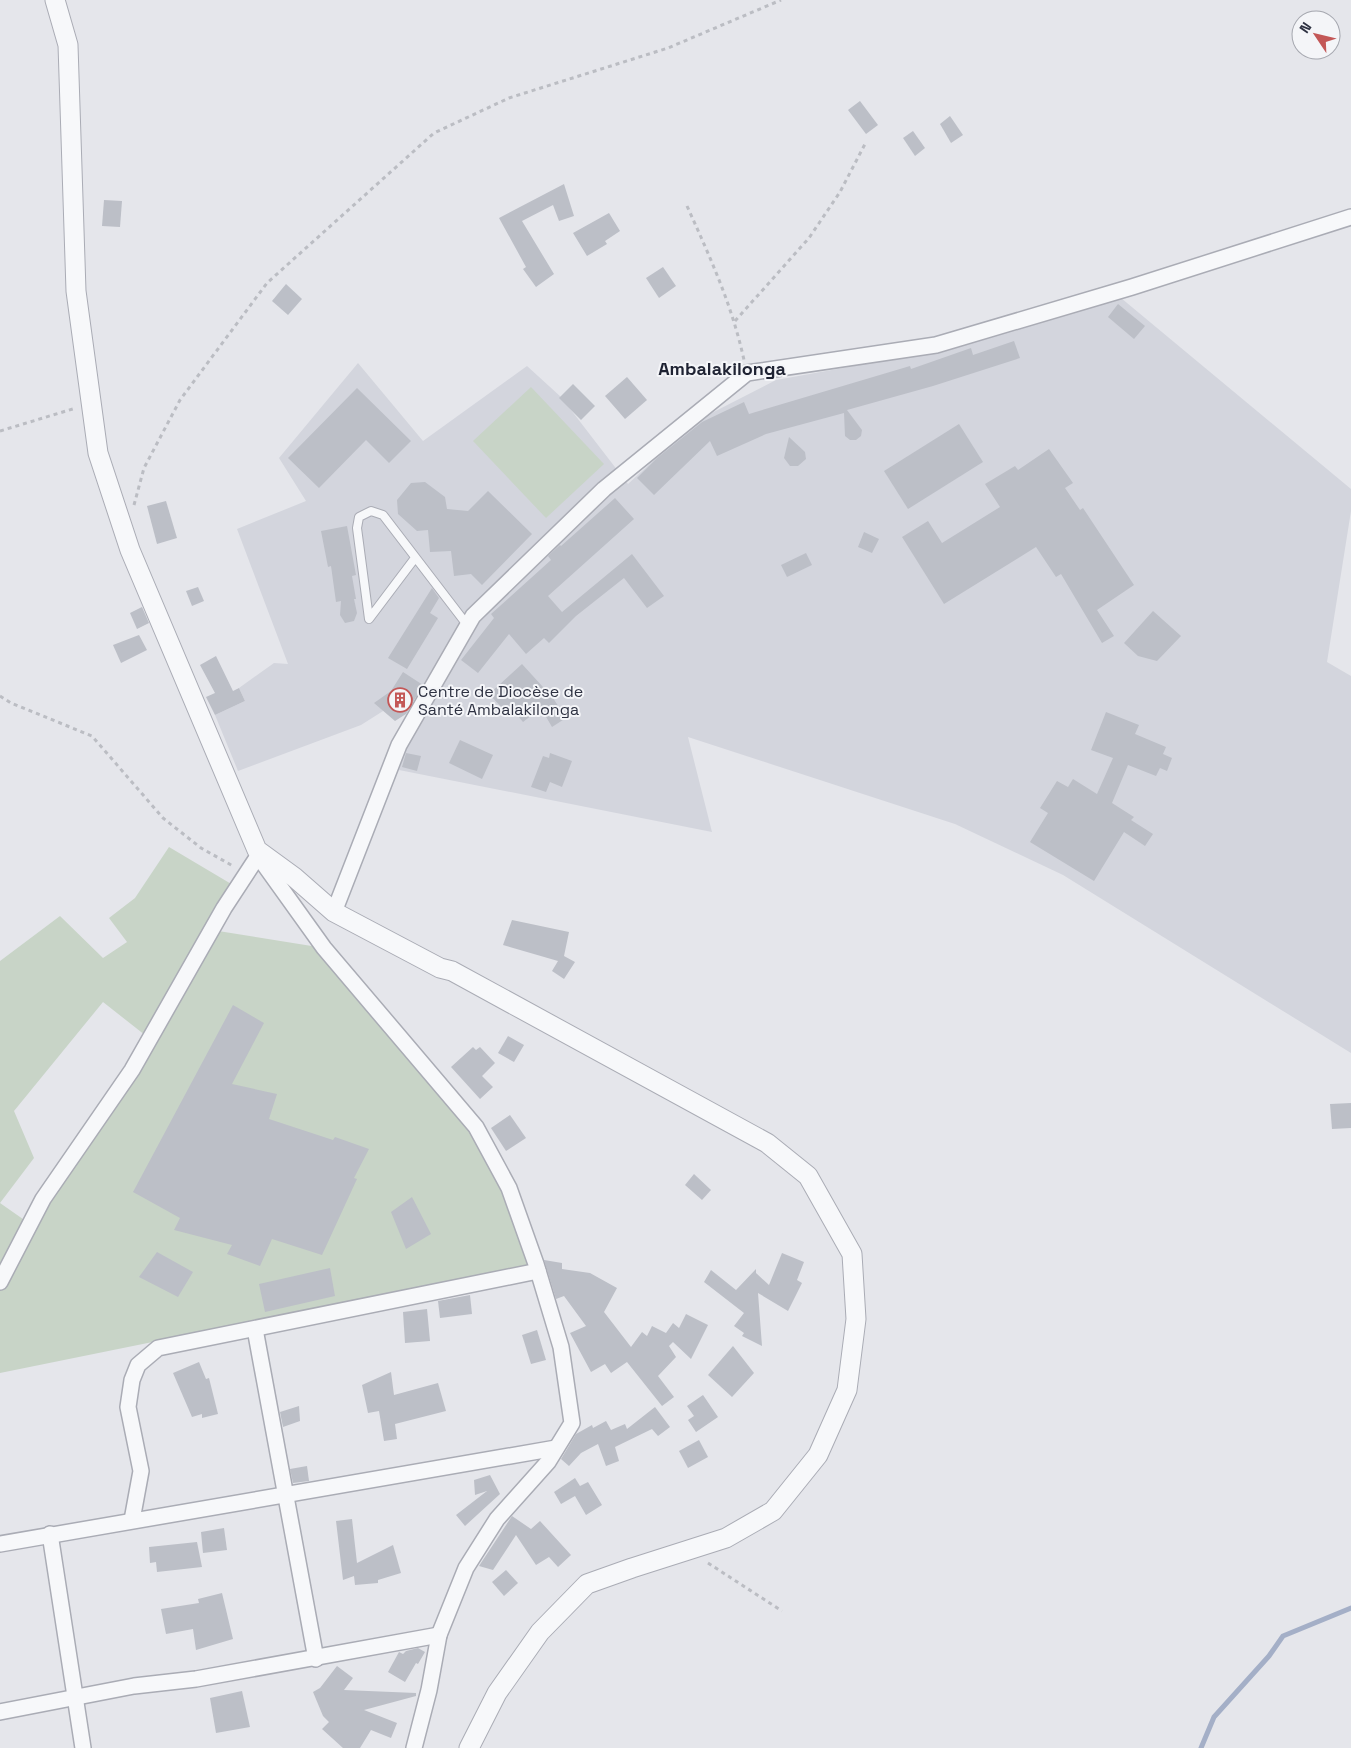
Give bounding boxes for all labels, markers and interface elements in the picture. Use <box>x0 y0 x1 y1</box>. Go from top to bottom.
north arrow <box>1291 10 1341 60</box>
text: N <box>1295 19 1315 37</box>
district label: Ambalakilonga <box>658 357 786 380</box>
place label: Centre de Diocèse de Santé Ambalakilonga <box>418 681 583 720</box>
building icon: Centre de Diocèse de Santé Ambalakilonga <box>387 687 413 713</box>

